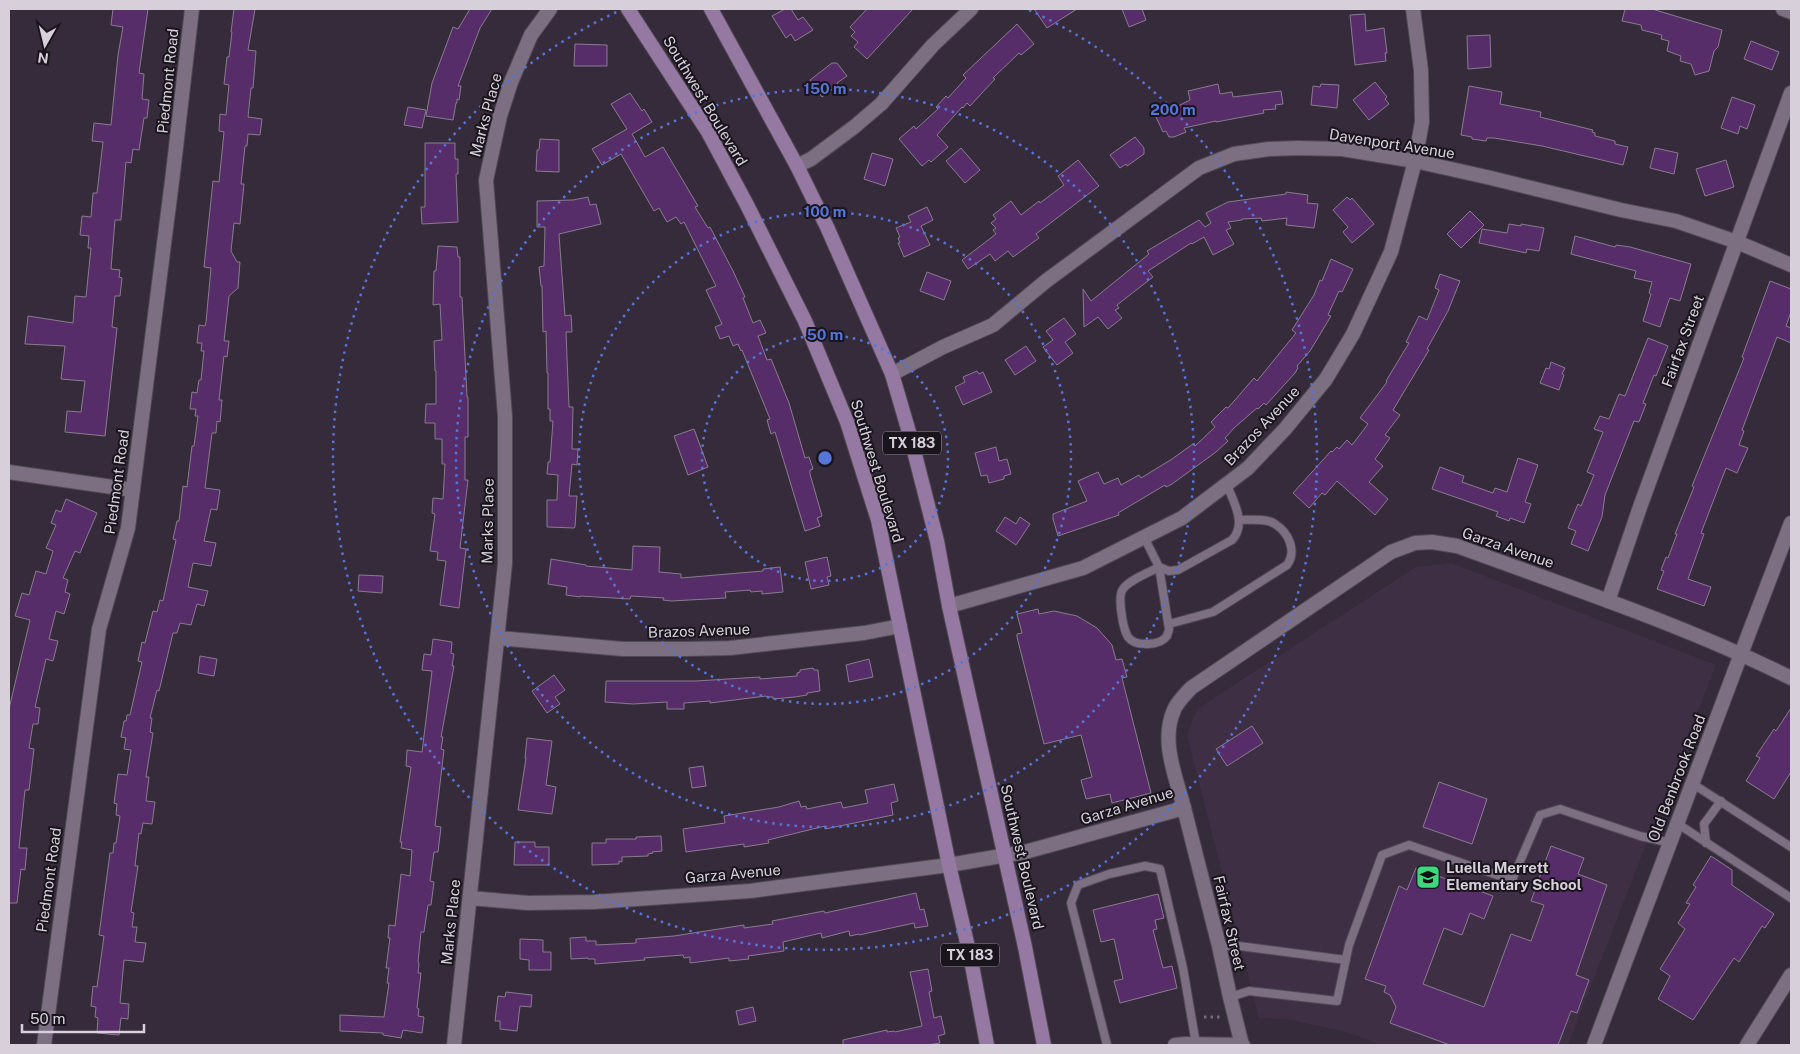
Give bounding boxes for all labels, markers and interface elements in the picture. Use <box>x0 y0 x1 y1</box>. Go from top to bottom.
north arrow <box>20 20 70 70</box>
street label: Piedmont Road <box>154 28 181 134</box>
street label: Southwest Boulevard <box>660 33 751 169</box>
text: N <box>37 49 50 67</box>
street label: Marks Place <box>466 71 505 158</box>
text: 150 m <box>803 80 847 97</box>
text: 200 m <box>1150 101 1196 118</box>
street label: Davenport Avenue <box>1328 125 1456 162</box>
text: 100 m <box>804 203 846 220</box>
street label: Fairfax Street <box>1658 292 1707 389</box>
text: 50 m <box>807 326 843 343</box>
street label: Brazos Avenue <box>1221 382 1303 469</box>
street label: Southwest Boulevard <box>848 397 907 544</box>
street label: Piedmont Road <box>101 428 132 535</box>
road number: TX 183 <box>883 432 941 454</box>
centre of rings <box>816 449 834 467</box>
street label: Marks Place <box>478 478 497 564</box>
street label: Garza Avenue <box>1460 524 1556 571</box>
street label: Brazos Avenue <box>648 620 750 641</box>
street label: Old Benbrook Road <box>1645 712 1709 844</box>
street label: Southwest Boulevard <box>997 783 1047 931</box>
street label: Garza Avenue <box>1078 783 1175 828</box>
street label: Piedmont Road <box>33 826 64 933</box>
place label: Luella Merrett Elementary School <box>1446 859 1582 893</box>
street label: Garza Avenue <box>684 861 782 886</box>
school or university icon: Luella Merrett Elementary School <box>1415 864 1441 890</box>
street label: Fairfax Street <box>1210 874 1249 972</box>
street label: Marks Place <box>438 878 463 965</box>
road number: TX 183 <box>941 944 999 966</box>
scale bar <box>22 1002 145 1034</box>
text: 50 m <box>30 1010 65 1027</box>

